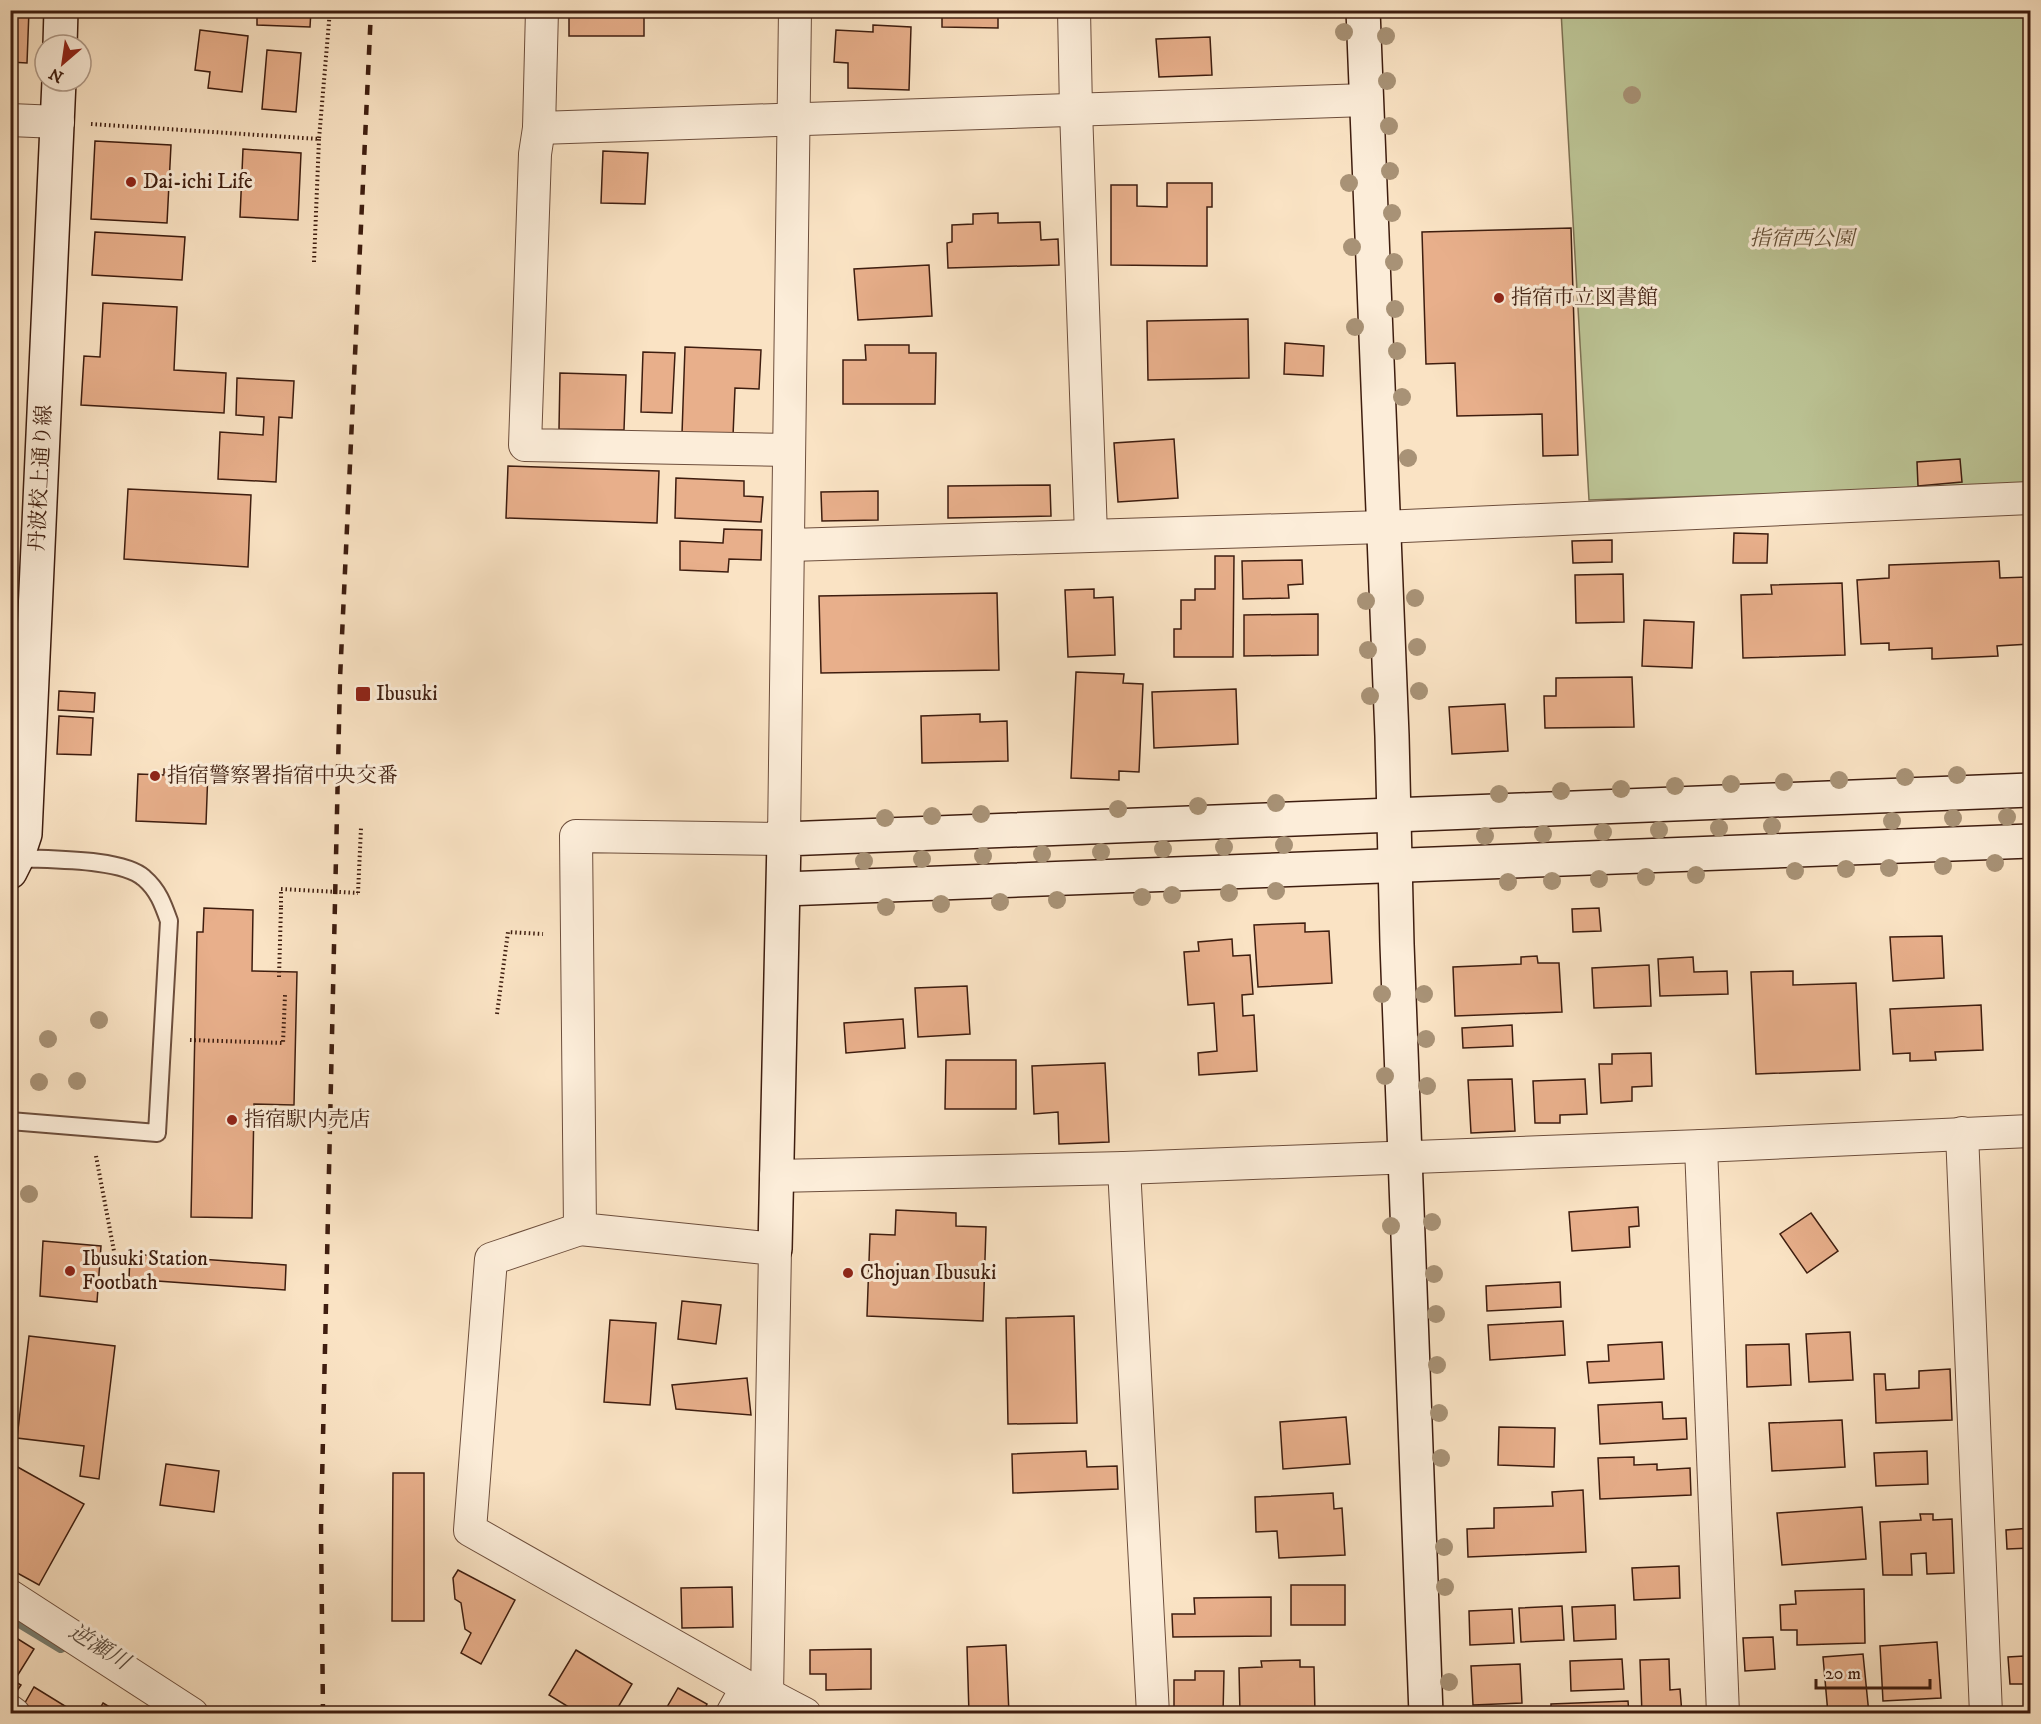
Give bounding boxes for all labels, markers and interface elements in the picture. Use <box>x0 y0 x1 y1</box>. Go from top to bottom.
north arrow <box>33 33 93 93</box>
text: N <box>46 63 67 87</box>
place label: Dai-ichi Life <box>143 169 253 195</box>
marker: Dai-ichi Life <box>124 175 138 189</box>
park label: 指宿西公園 <box>1750 226 1857 252</box>
place label: 指宿市立図書館 <box>1511 285 1658 311</box>
marker: 指宿市立図書館 <box>1492 291 1506 305</box>
street label: 丹波校上通り線 <box>24 404 58 552</box>
place label: Ibusuki <box>376 681 438 707</box>
marker: Ibusuki <box>354 685 372 703</box>
place label: 指宿警察署指宿中央交番 <box>167 763 398 789</box>
marker: 指宿警察署指宿中央交番 <box>148 769 162 783</box>
place label: 指宿駅内売店 <box>244 1107 370 1133</box>
marker: 指宿駅内売店 <box>225 1113 239 1127</box>
place label: Ibusuki Station Footbath <box>82 1246 208 1296</box>
place label: Chojuan Ibusuki <box>860 1260 996 1286</box>
marker: Ibusuki Station Footbath <box>63 1264 77 1278</box>
marker: Chojuan Ibusuki <box>841 1266 855 1280</box>
water label: 逆瀬川 <box>64 1618 136 1677</box>
scale bar <box>1816 1652 1930 1690</box>
text: 20 m <box>1825 1663 1861 1685</box>

